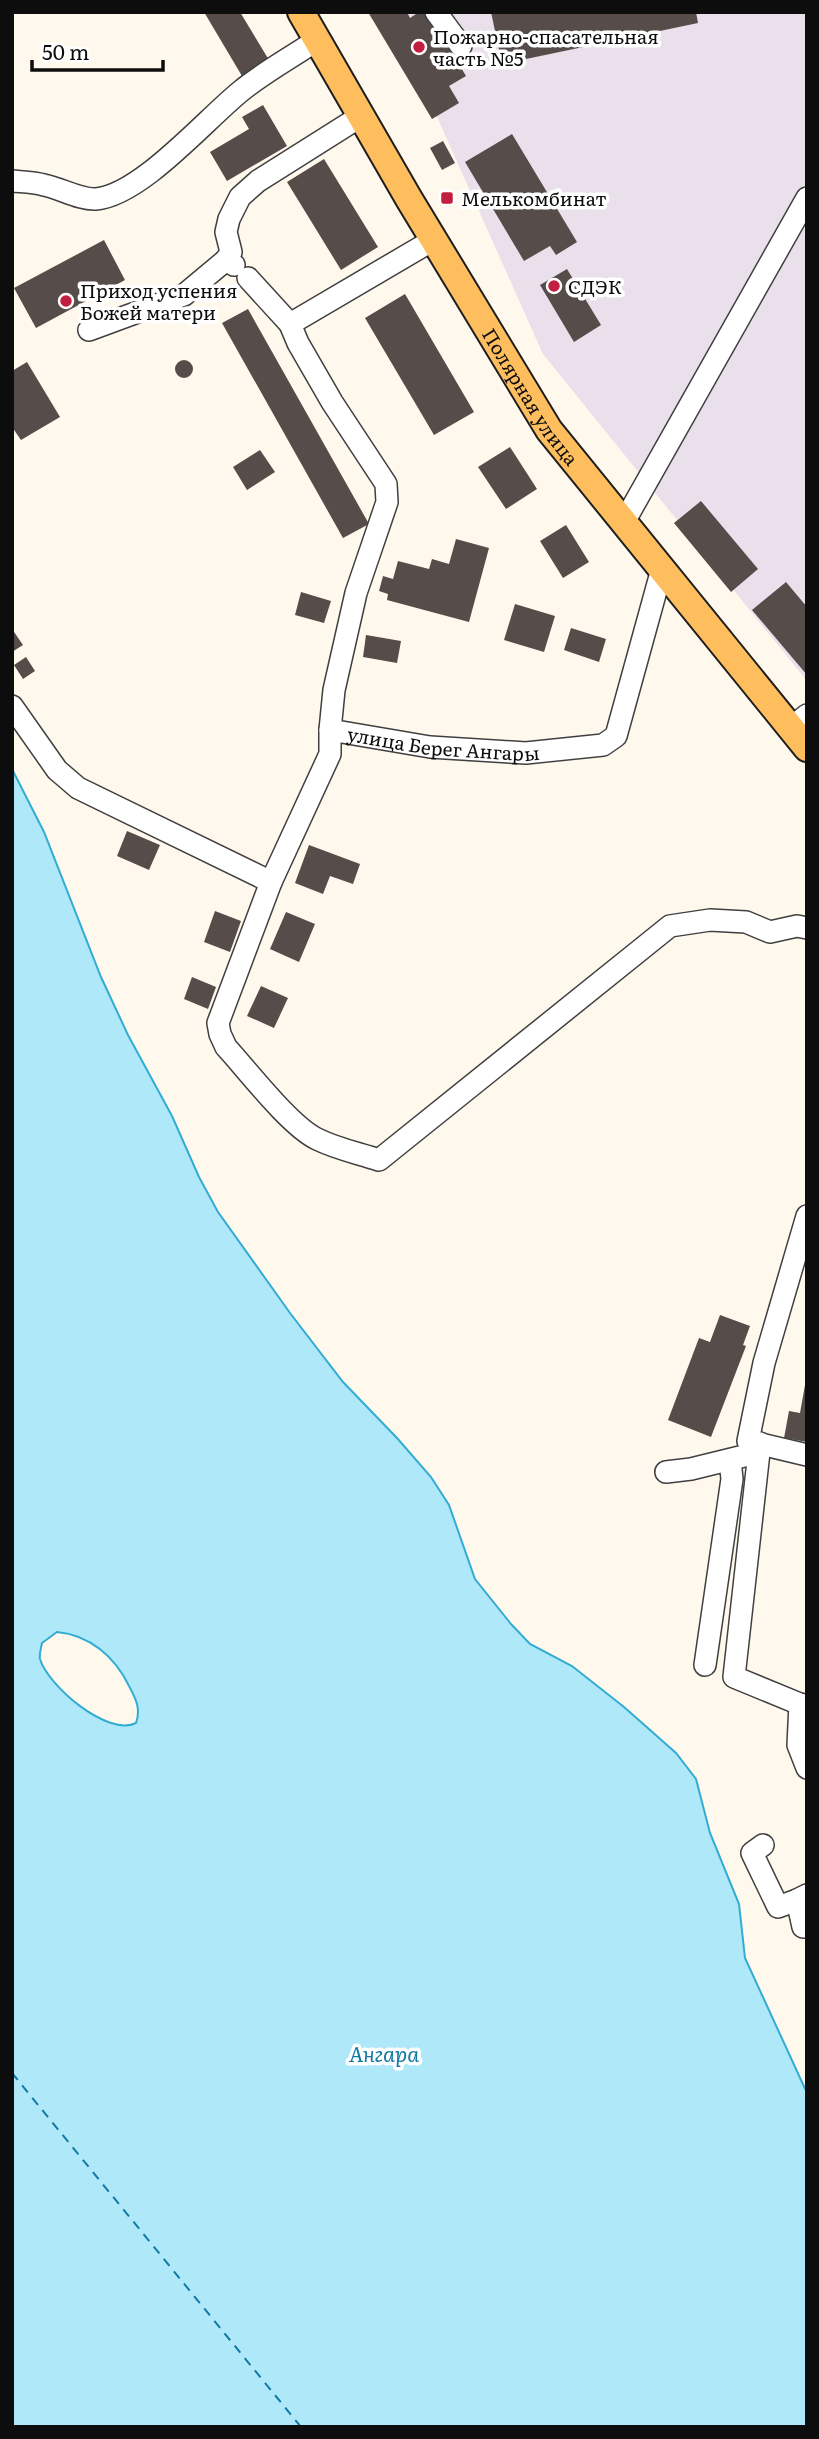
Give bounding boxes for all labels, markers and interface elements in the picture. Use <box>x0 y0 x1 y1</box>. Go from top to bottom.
place label: Пожарно-спасательная часть №5 <box>433 22 659 72</box>
scale bar <box>32 28 163 72</box>
text: 50 m <box>42 35 89 66</box>
marker: Пожарно-спасательная часть №5 <box>411 39 427 55</box>
place label: Мелькомбинат <box>461 184 607 212</box>
marker: Мелькомбинат <box>439 190 455 206</box>
place label: СДЭК <box>568 272 622 300</box>
place label: Приход успения Божей матери <box>80 276 237 326</box>
marker: СДЭК <box>546 278 562 294</box>
marker: Приход успения Божей матери <box>58 293 74 309</box>
street label: Полярная улица <box>476 322 586 471</box>
street label: улица Берег Ангары <box>345 719 541 767</box>
water label: Ангара <box>349 2037 419 2068</box>

